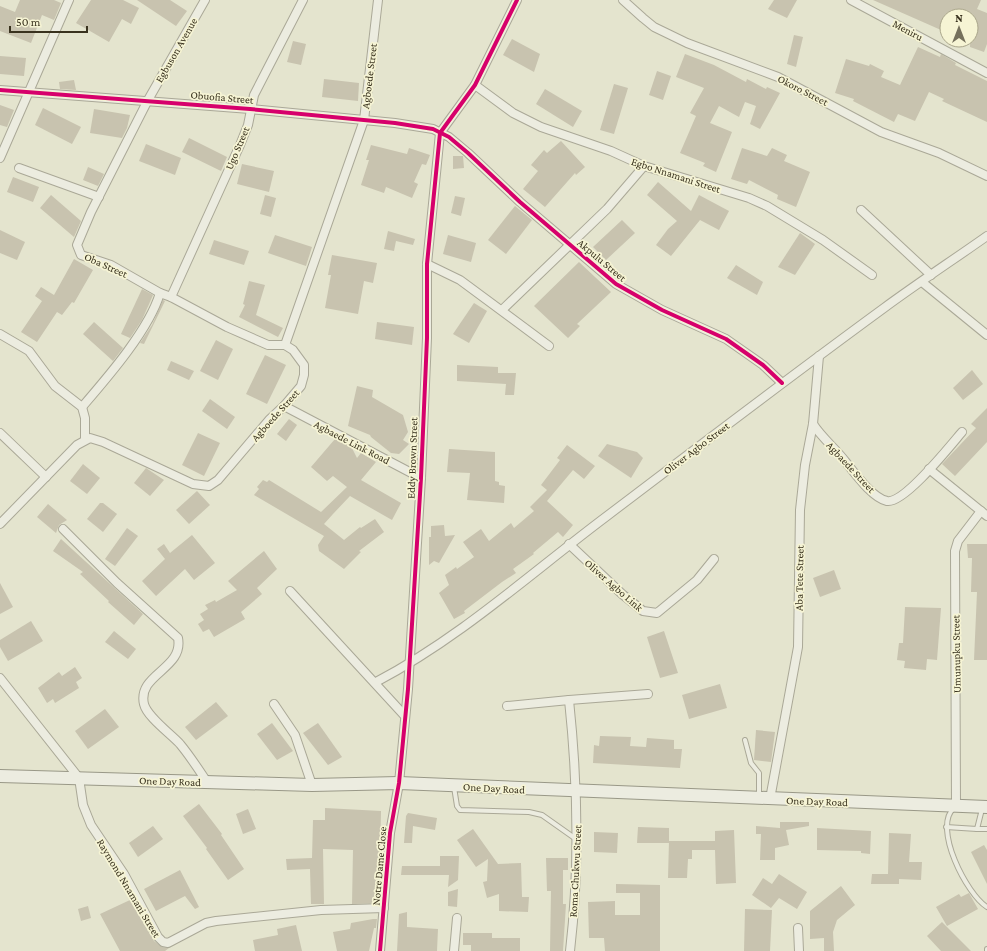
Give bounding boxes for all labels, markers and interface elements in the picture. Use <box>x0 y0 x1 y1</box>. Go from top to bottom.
scale bar <box>10 8 87 34</box>
north arrow <box>939 8 979 48</box>
text: N <box>955 12 963 24</box>
text: 50 m <box>16 15 41 29</box>
street label: Egbuson Avenue <box>153 15 200 85</box>
street label: Meniru <box>891 17 925 43</box>
street label: Agboede Street <box>359 42 380 110</box>
street label: Okoro Street <box>776 72 831 108</box>
street label: Obuofia Street <box>190 88 254 106</box>
street label: Ugo Street <box>223 124 252 172</box>
street label: Egbo Nnamani Street <box>630 155 722 196</box>
street label: Akpulu Street <box>575 236 629 285</box>
street label: Oba Street <box>83 250 130 280</box>
street label: Agboede Street <box>248 386 302 444</box>
street label: Eddy Brown Street <box>405 417 420 499</box>
street label: Agbaede Link Road <box>312 418 392 467</box>
street label: Oliver Agbo Street <box>661 419 732 477</box>
street label: Agbaede Street <box>824 439 878 496</box>
street label: Aba Tete Street <box>792 545 806 611</box>
street label: Oliver Agbo Link <box>582 556 646 615</box>
street label: Umunupku Street <box>949 614 964 693</box>
street label: One Day Road <box>139 774 201 789</box>
street label: One Day Road <box>463 780 525 797</box>
street label: One Day Road <box>786 794 848 809</box>
street label: Roma Chukwu Street <box>567 824 583 918</box>
street label: Notre Dame Close <box>370 826 388 906</box>
street label: Raymond Nnamani Street <box>94 836 163 940</box>

